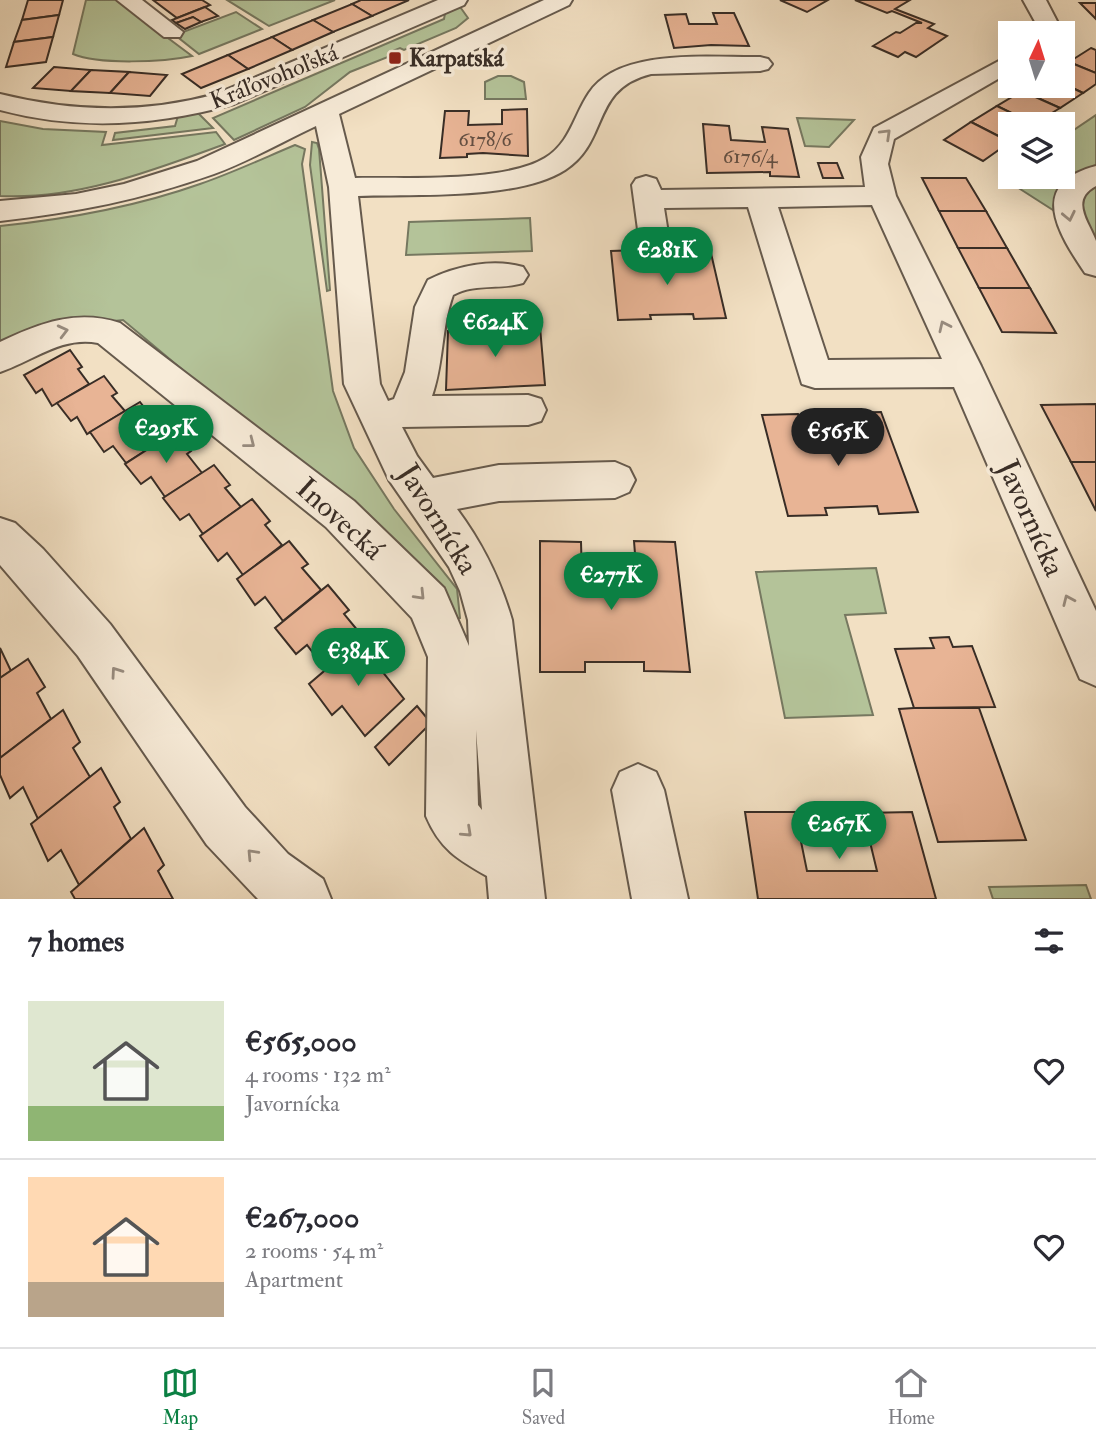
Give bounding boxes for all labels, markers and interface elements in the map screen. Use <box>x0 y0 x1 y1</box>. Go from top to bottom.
north arrow <box>998 21 1074 98</box>
map controls <box>998 21 1075 189</box>
street label: Kráľovohoľská <box>205 37 344 117</box>
place label: Karpatská <box>409 43 505 74</box>
marker: Karpatská <box>387 50 403 66</box>
button: layers <box>998 112 1075 189</box>
house number: 6178/6 <box>458 126 513 153</box>
one-way arrow <box>878 130 891 143</box>
house number: 6176/4 <box>723 143 779 170</box>
one-way arrow <box>1061 210 1075 222</box>
pin: €281K <box>618 228 716 287</box>
text: €281K <box>637 235 697 264</box>
pin: €624K <box>446 300 544 359</box>
text: €624K <box>462 307 528 336</box>
one-way arrow <box>938 321 952 333</box>
one-way arrow <box>56 325 68 339</box>
pin: €295K <box>117 406 215 465</box>
pin: €565K <box>789 408 887 468</box>
text: €295K <box>134 413 198 442</box>
text: €565K <box>807 416 869 445</box>
one-way arrow <box>243 435 255 448</box>
street label: Javornícka <box>989 453 1073 583</box>
street label: Javornícka <box>389 456 487 582</box>
street label: Inovecká <box>288 470 392 568</box>
pin: €277K <box>562 552 660 612</box>
text: €277K <box>580 560 642 589</box>
one-way arrow <box>411 586 424 599</box>
one-way arrow <box>1062 595 1076 607</box>
pin: €384K <box>309 628 407 688</box>
text: €384K <box>327 636 389 665</box>
one-way arrow <box>112 667 125 680</box>
pin: €267K <box>790 802 888 861</box>
text: €267K <box>807 809 871 838</box>
one-way arrow <box>459 824 472 836</box>
one-way arrow <box>247 849 260 862</box>
icon: filters <box>1030 922 1068 960</box>
text: 7 homes <box>28 923 124 960</box>
text: €565,000 <box>245 1023 357 1060</box>
icon: home <box>84 1029 168 1113</box>
icon: heart <box>1030 1052 1068 1090</box>
text: 4 rooms · 132 m² <box>245 1060 391 1089</box>
text: Javornícka <box>245 1089 340 1118</box>
text: €267,000 <box>245 1199 359 1236</box>
icon: home <box>84 1205 168 1289</box>
icon: heart <box>1030 1228 1068 1266</box>
text: 2 rooms · 54 m² <box>245 1236 383 1265</box>
text: Apartment <box>245 1265 343 1294</box>
tab: Map <box>161 1364 199 1430</box>
tab: Saved <box>522 1364 565 1430</box>
tab: Home <box>888 1364 935 1430</box>

